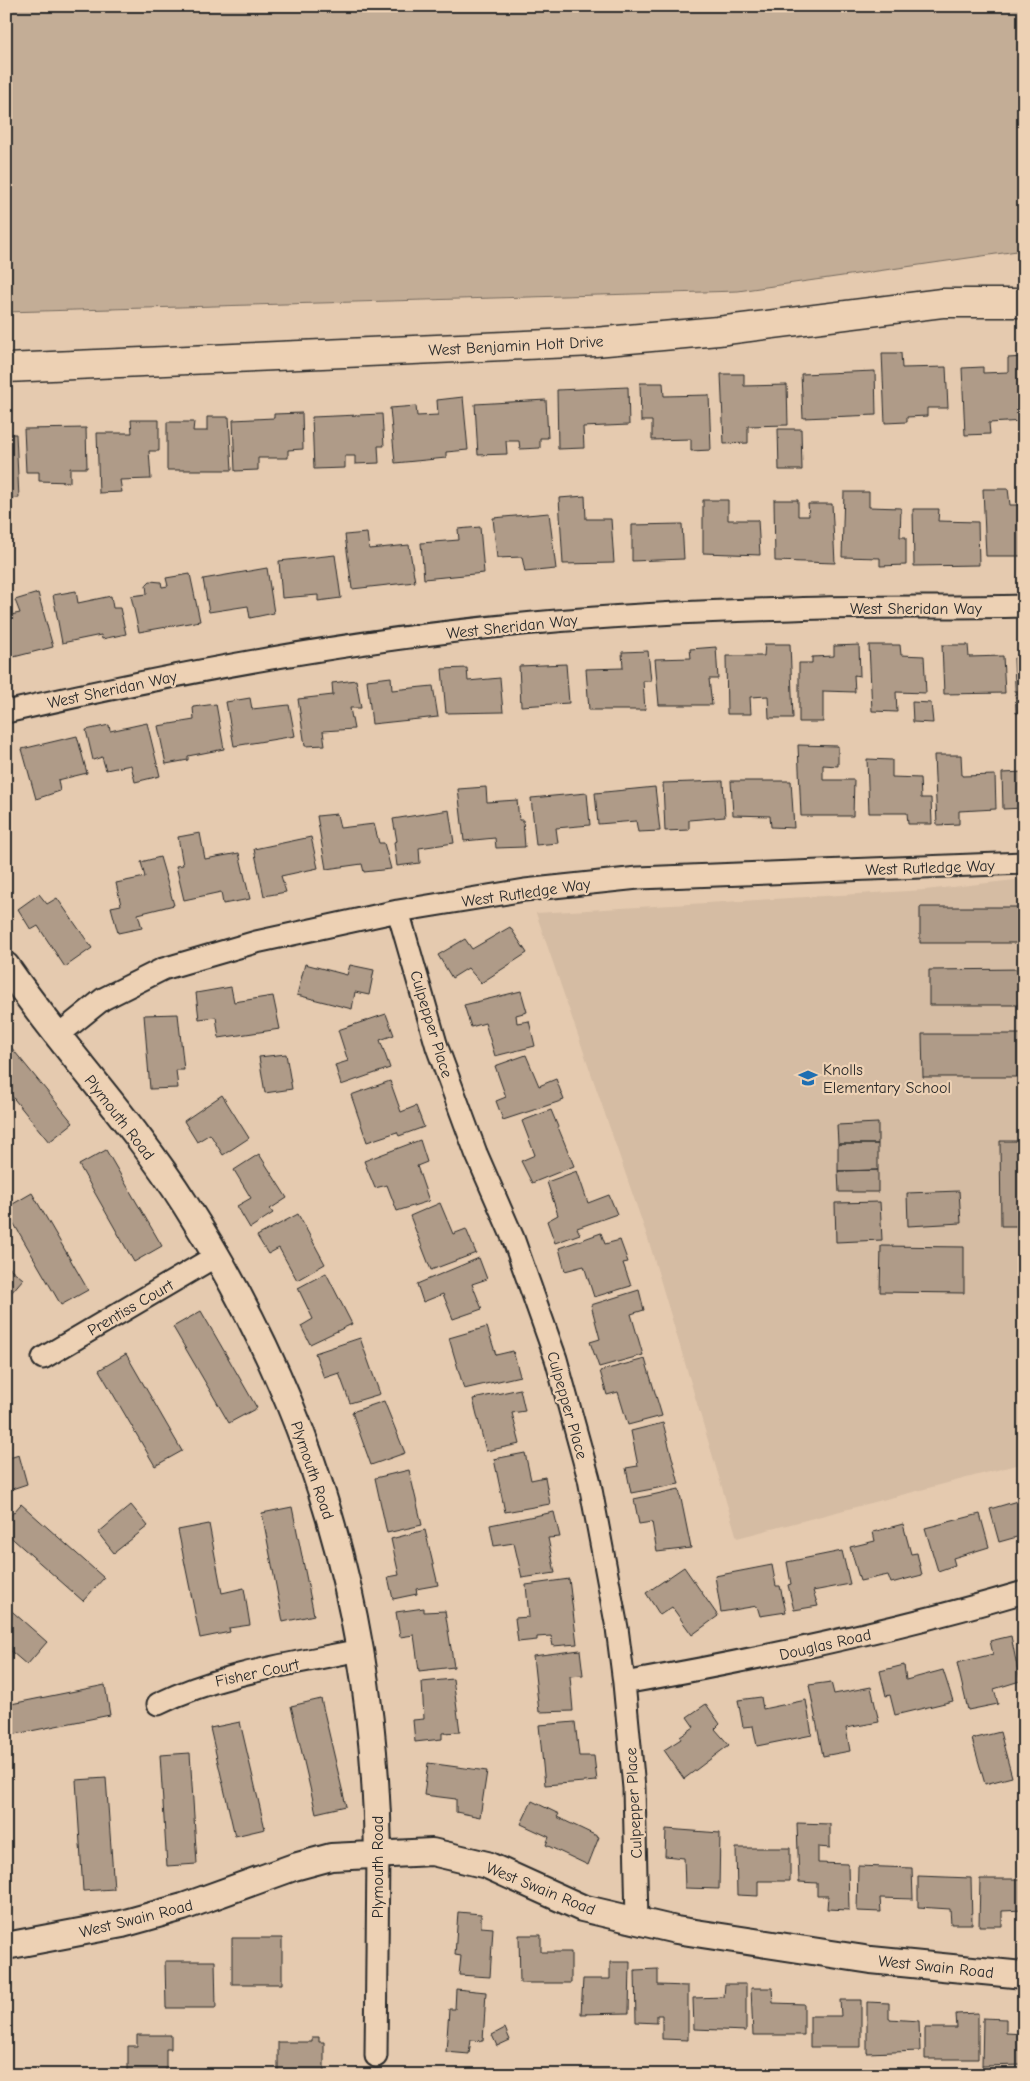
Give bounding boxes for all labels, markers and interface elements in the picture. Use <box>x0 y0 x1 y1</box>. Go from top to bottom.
street label: West Benjamin Holt Drive <box>428 332 604 360</box>
street label: West Sheridan Way <box>850 600 983 618</box>
street label: West Sheridan Way <box>446 611 579 643</box>
street label: West Sheridan Way <box>46 667 179 712</box>
street label: West Rutledge Way <box>865 857 996 879</box>
street label: West Rutledge Way <box>461 875 592 911</box>
street label: Culpepper Place <box>406 969 456 1080</box>
place label: Knolls Elementary School <box>823 1061 951 1097</box>
school or university icon: Knolls Elementary School <box>797 1067 819 1089</box>
street label: Plymouth Road <box>81 1072 158 1164</box>
street label: Prentiss Court <box>84 1276 177 1340</box>
street label: Culpepper Place <box>543 1349 591 1461</box>
street label: Plymouth Road <box>287 1419 337 1522</box>
street label: Douglas Road <box>778 1626 873 1664</box>
street label: Fisher Court <box>214 1655 301 1691</box>
street label: Culpepper Place <box>622 1747 646 1859</box>
street label: Plymouth Road <box>369 1816 387 1918</box>
street label: West Swain Road <box>483 1859 598 1919</box>
street label: West Swain Road <box>78 1896 195 1942</box>
street label: West Swain Road <box>877 1952 995 1982</box>

